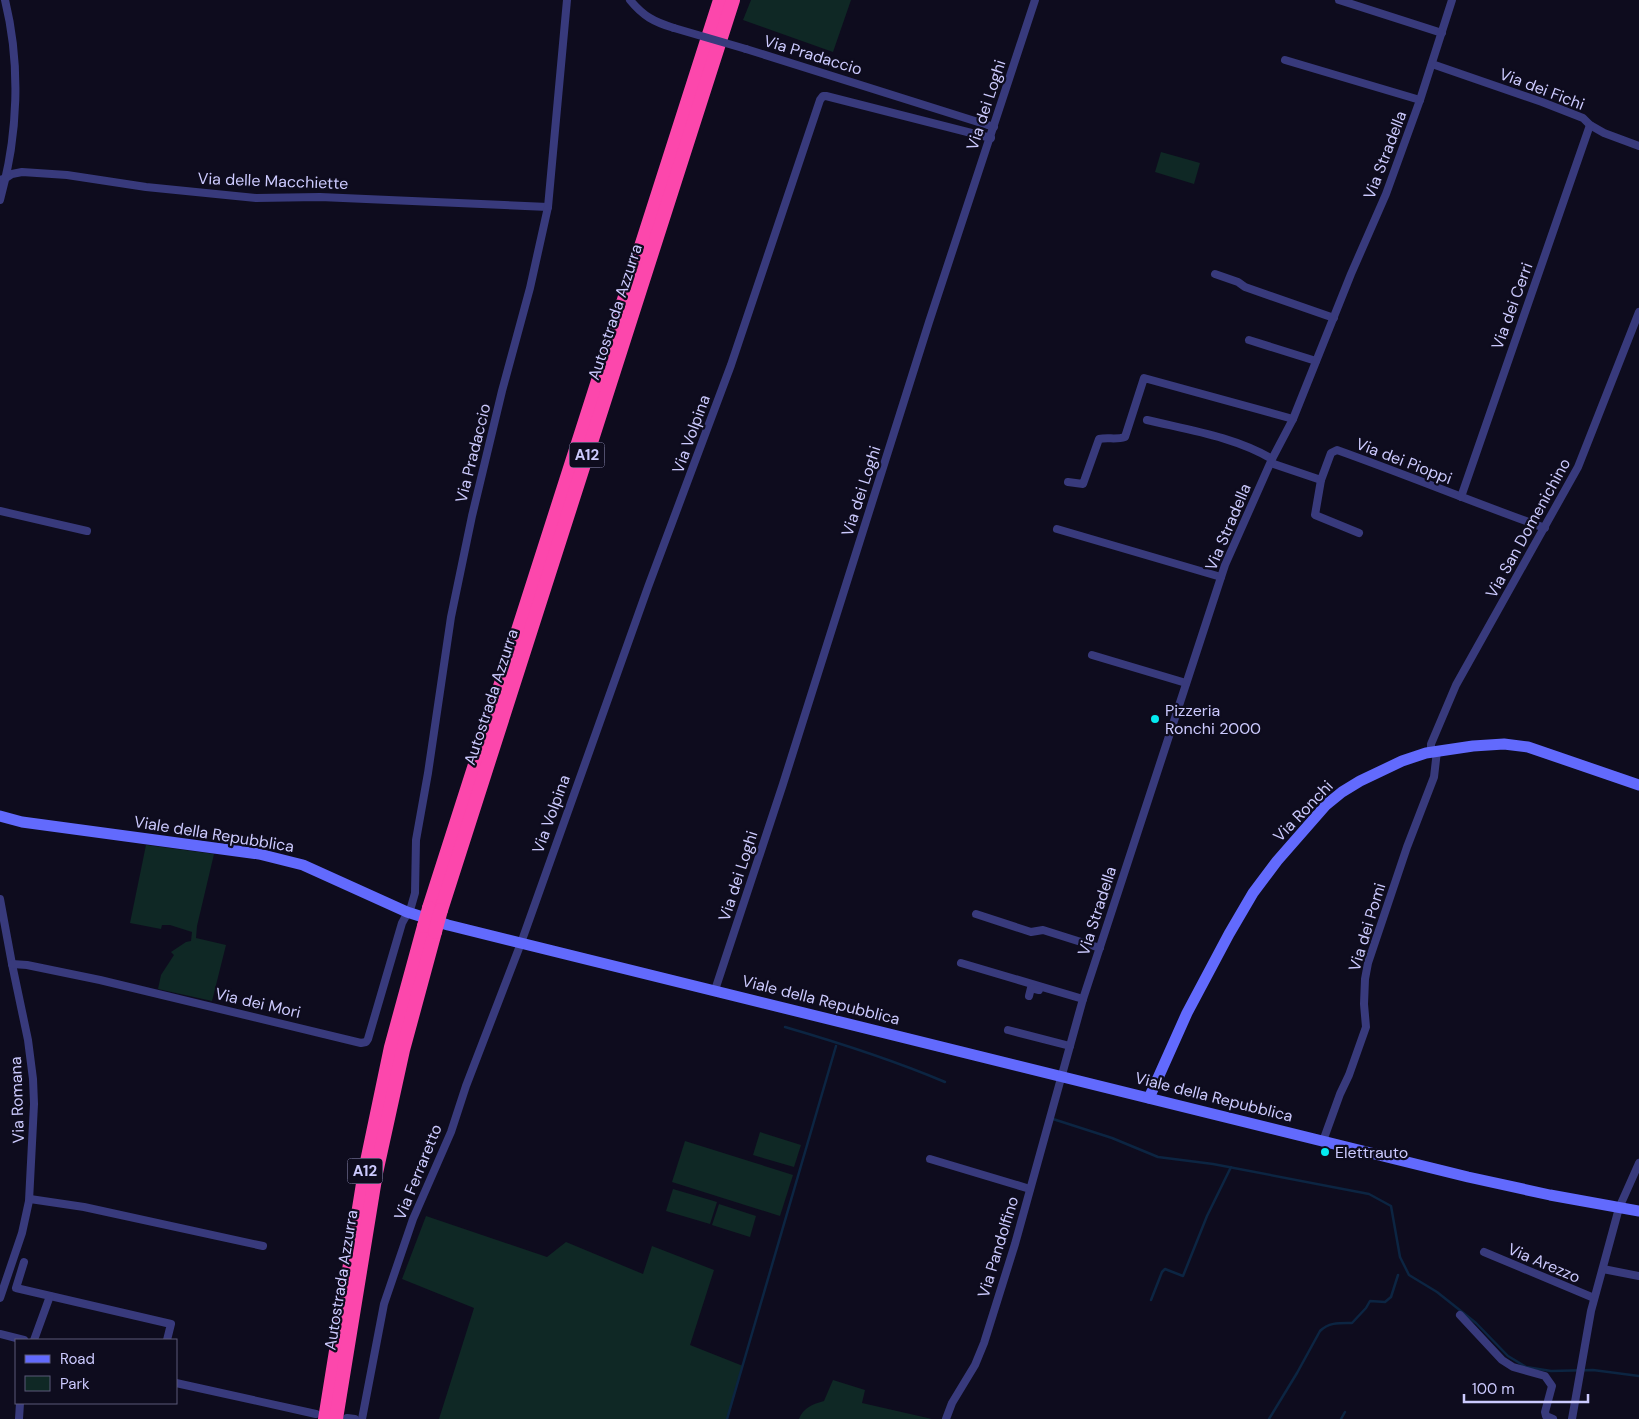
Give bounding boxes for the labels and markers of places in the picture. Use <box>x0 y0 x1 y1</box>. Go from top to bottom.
place label: Pizzeria Ronchi 2000 <box>1165 700 1261 739</box>
marker: Pizzeria Ronchi 2000 <box>1149 713 1161 725</box>
place label: Elettrauto <box>1335 1142 1408 1163</box>
marker: Elettrauto <box>1319 1146 1331 1158</box>

